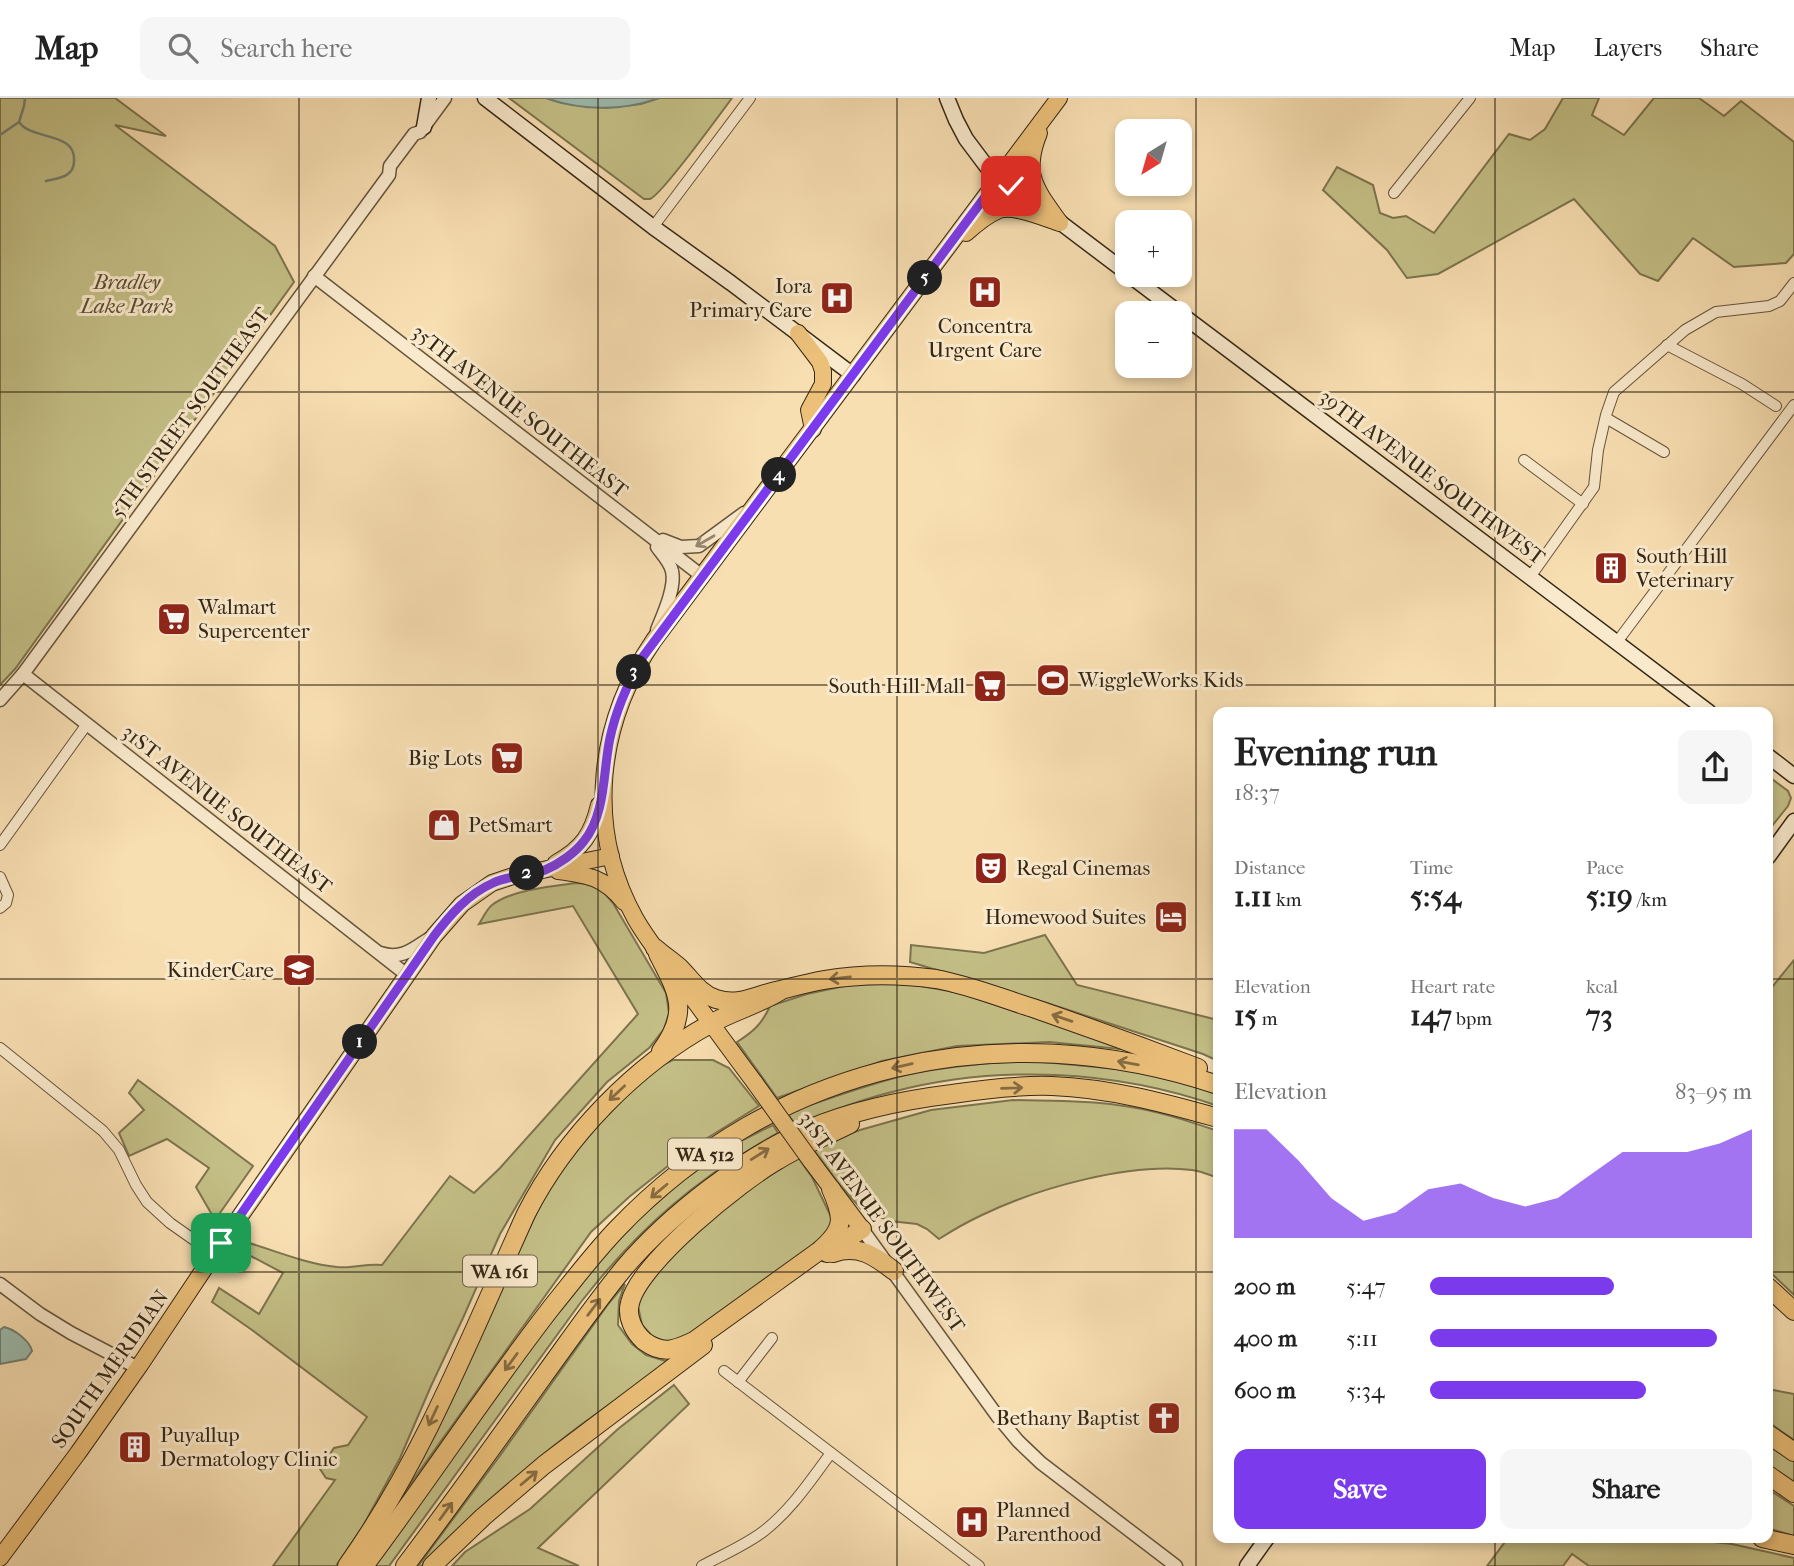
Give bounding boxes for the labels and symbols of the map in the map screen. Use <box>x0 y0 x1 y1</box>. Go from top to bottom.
north arrow <box>1115 119 1192 196</box>
pin <box>981 156 1041 216</box>
pin: 5 <box>908 260 942 296</box>
park label: Bradley Lake Park <box>78 270 174 318</box>
hospital icon: Concentra Urgent Care <box>966 273 1004 311</box>
place label: Iora Primary Care <box>689 274 812 322</box>
hospital icon: Iora Primary Care <box>818 279 856 317</box>
street label: 5TH STREET SOUTHEAST <box>106 302 275 523</box>
place label: Concentra Urgent Care <box>928 314 1042 362</box>
street label: 35TH AVENUE SOUTHEAST <box>407 319 633 503</box>
street label: 39TH AVENUE SOUTHWEST <box>1315 384 1550 570</box>
pin: 4 <box>762 458 796 492</box>
one-way arrow <box>695 535 715 549</box>
place label: South Hill Veterinary <box>1635 544 1735 592</box>
building icon: South Hill Veterinary <box>1592 549 1630 587</box>
place label: Walmart Supercenter <box>197 595 310 643</box>
supermarket icon: Walmart Supercenter <box>155 600 193 638</box>
pin: 3 <box>616 654 652 690</box>
sports icon: WiggleWorks Kids <box>1034 661 1072 699</box>
supermarket icon: South Hill Mall <box>971 667 1009 705</box>
place label: WiggleWorks Kids <box>1077 668 1244 692</box>
place label: South Hill Mall <box>829 674 965 698</box>
street label: 31ST AVENUE SOUTHEAST <box>117 720 337 899</box>
supermarket icon: Big Lots <box>488 739 526 777</box>
place label: Big Lots <box>408 746 482 770</box>
shop icon: PetSmart <box>425 806 463 844</box>
place label: PetSmart <box>468 813 553 837</box>
theatre icon: Regal Cinemas <box>972 849 1010 887</box>
pin: 2 <box>510 856 544 890</box>
place label: Regal Cinemas <box>1016 856 1150 880</box>
hotel icon: Homewood Suites <box>1152 898 1190 936</box>
place label: Homewood Suites <box>985 905 1146 929</box>
school or university icon: KinderCare <box>280 951 318 989</box>
place label: KinderCare <box>167 958 274 982</box>
one-way arrow <box>830 972 852 985</box>
one-way arrow <box>1051 1011 1073 1023</box>
pin: 1 <box>342 1024 378 1060</box>
one-way arrow <box>1117 1055 1140 1069</box>
one-way arrow <box>891 1059 914 1073</box>
one-way arrow <box>1000 1082 1023 1095</box>
one-way arrow <box>609 1085 626 1102</box>
street label: 31ST AVENUE SOUTHWEST <box>794 1107 971 1338</box>
road number: WA 512 <box>668 1138 742 1170</box>
one-way arrow <box>750 1147 770 1161</box>
one-way arrow <box>650 1183 668 1199</box>
pin <box>191 1213 251 1273</box>
road number: WA 161 <box>463 1256 537 1287</box>
street label: SOUTH MERIDIAN <box>46 1285 174 1453</box>
one-way arrow <box>586 1299 601 1317</box>
one-way arrow <box>503 1352 518 1371</box>
church icon: Bethany Baptist <box>1145 1399 1183 1437</box>
one-way arrow <box>426 1405 439 1426</box>
place label: Bethany Baptist <box>996 1406 1141 1430</box>
place label: Puyallup Dermatology Clinic <box>160 1423 337 1471</box>
building icon: Puyallup Dermatology Clinic <box>116 1428 154 1466</box>
one-way arrow <box>519 1471 537 1486</box>
place label: Planned Parenthood <box>996 1498 1102 1546</box>
one-way arrow <box>438 1502 453 1521</box>
hospital icon: Planned Parenthood <box>953 1503 991 1541</box>

